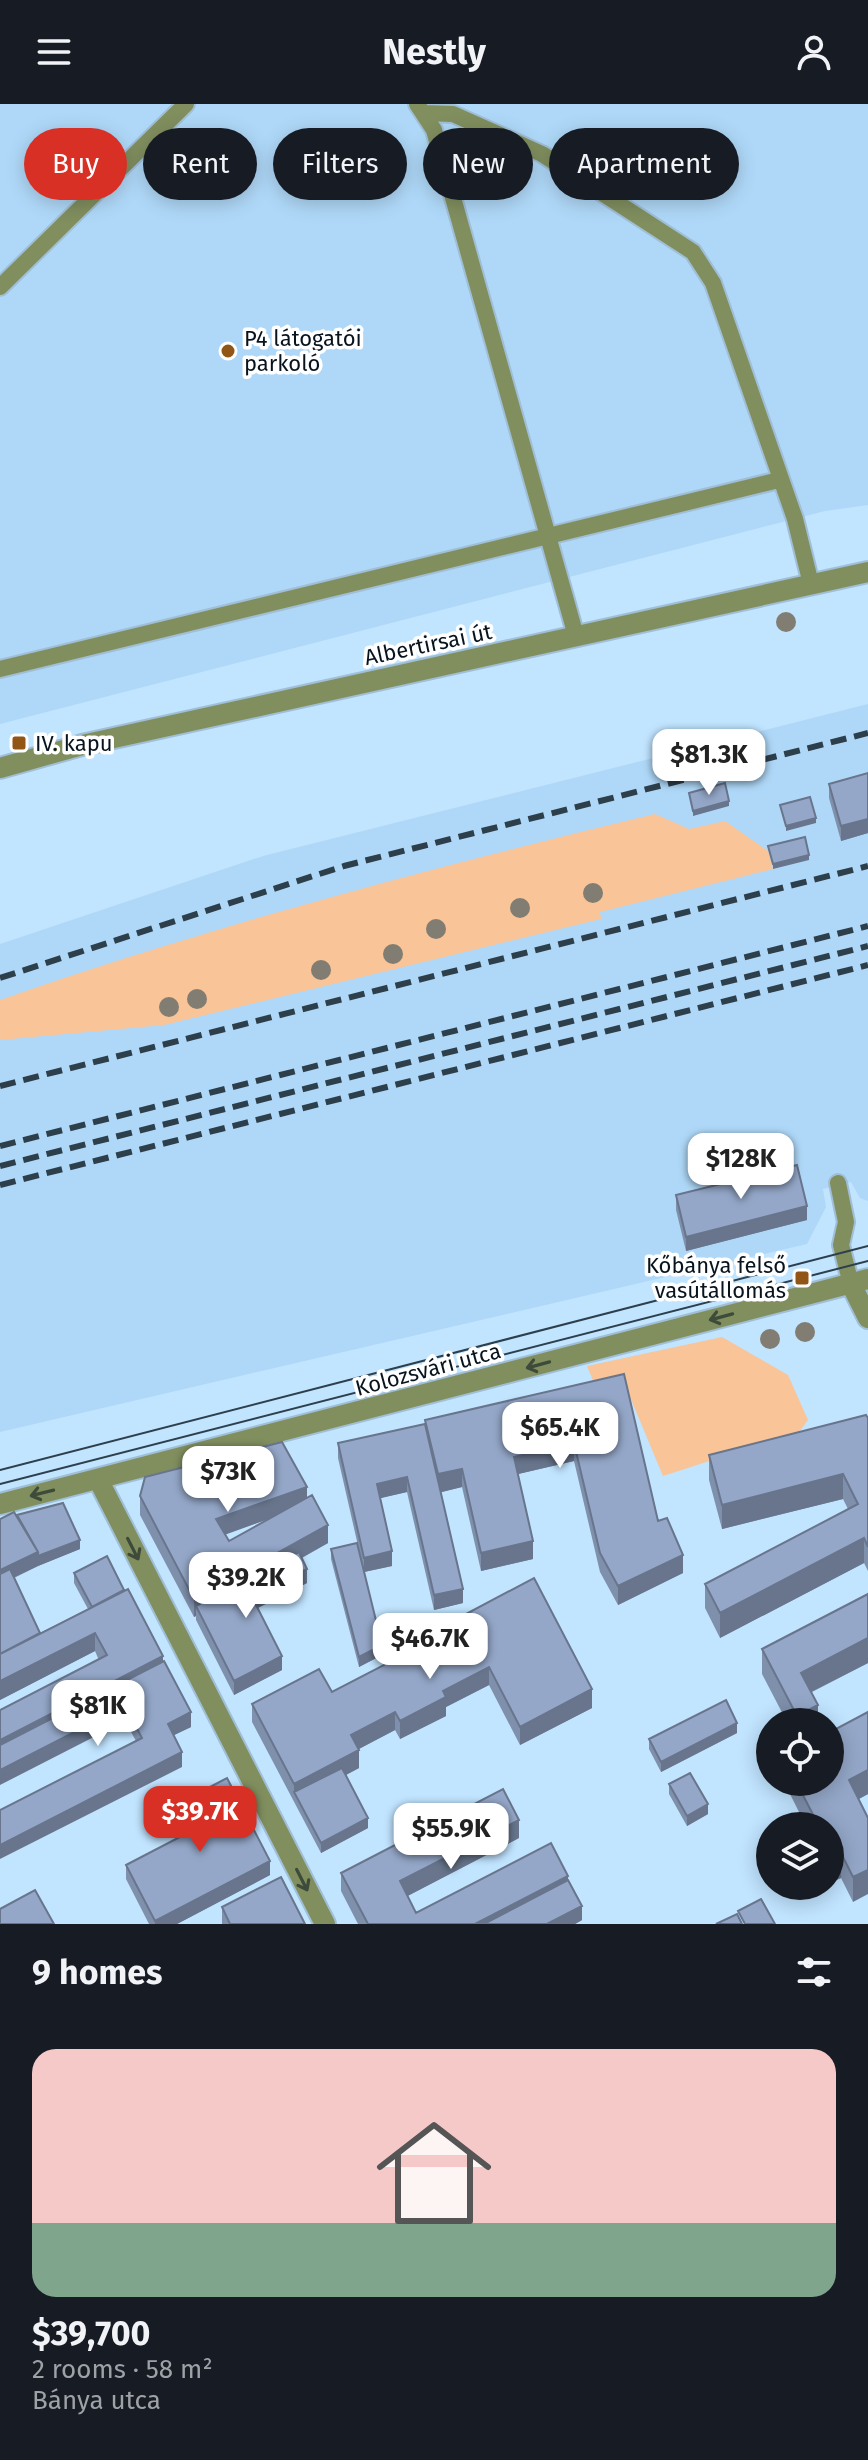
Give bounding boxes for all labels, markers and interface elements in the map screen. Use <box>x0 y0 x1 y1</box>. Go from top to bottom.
icon: menu <box>32 30 76 74</box>
text: Nestly <box>382 30 486 74</box>
icon: person <box>792 30 836 74</box>
chip: Buy <box>24 128 127 200</box>
chip: Rent <box>143 128 257 200</box>
chip: Filters <box>273 128 407 200</box>
chip: New <box>423 128 533 200</box>
chip: Apartment <box>549 128 739 200</box>
place label: P4 látogatói parkoló <box>244 325 362 377</box>
marker: P4 látogatói parkoló <box>219 342 237 360</box>
street label: Albertirsai út <box>362 618 494 671</box>
pin: $81.3K <box>644 729 774 797</box>
place label: IV. kapu <box>35 730 113 757</box>
marker: IV. kapu <box>10 734 28 752</box>
text: $81.3K <box>670 739 748 770</box>
pin: $128K <box>685 1133 797 1201</box>
text: $128K <box>706 1143 776 1174</box>
place label: Kőbánya felső vasútállomás <box>646 1252 786 1304</box>
marker: Kőbánya felső vasútállomás <box>793 1269 811 1287</box>
one-way arrow <box>708 1311 734 1326</box>
street label: Kolozsvári utca <box>352 1337 504 1402</box>
one-way arrow <box>526 1358 552 1373</box>
pin: $65.4K <box>495 1402 625 1470</box>
text: $65.4K <box>520 1412 600 1443</box>
pin: $73K <box>181 1446 275 1514</box>
text: $73K <box>200 1456 256 1487</box>
one-way arrow <box>30 1486 56 1501</box>
one-way arrow <box>126 1536 141 1560</box>
pin: $39.2K <box>181 1552 311 1620</box>
text: $39.2K <box>207 1562 285 1593</box>
pin: $46.7K <box>365 1613 495 1681</box>
text: $46.7K <box>391 1623 469 1654</box>
pin: $81K <box>51 1680 145 1748</box>
text: $81K <box>69 1690 127 1721</box>
map controls <box>756 1708 844 1900</box>
button: locate <box>756 1708 844 1796</box>
pin: $39.7K <box>135 1786 265 1854</box>
text: $39.7K <box>162 1796 238 1827</box>
pin: $55.9K <box>386 1803 516 1871</box>
button: layers <box>756 1812 844 1900</box>
text: $55.9K <box>412 1813 490 1844</box>
one-way arrow <box>295 1867 311 1891</box>
icon: filters <box>792 1950 836 1994</box>
text: 9 homes <box>32 1952 163 1993</box>
icon: home <box>362 2101 506 2245</box>
text: $39,700 <box>32 2313 151 2354</box>
text: 2 rooms · 58 m² <box>32 2354 213 2385</box>
text: Bánya utca <box>32 2385 161 2416</box>

